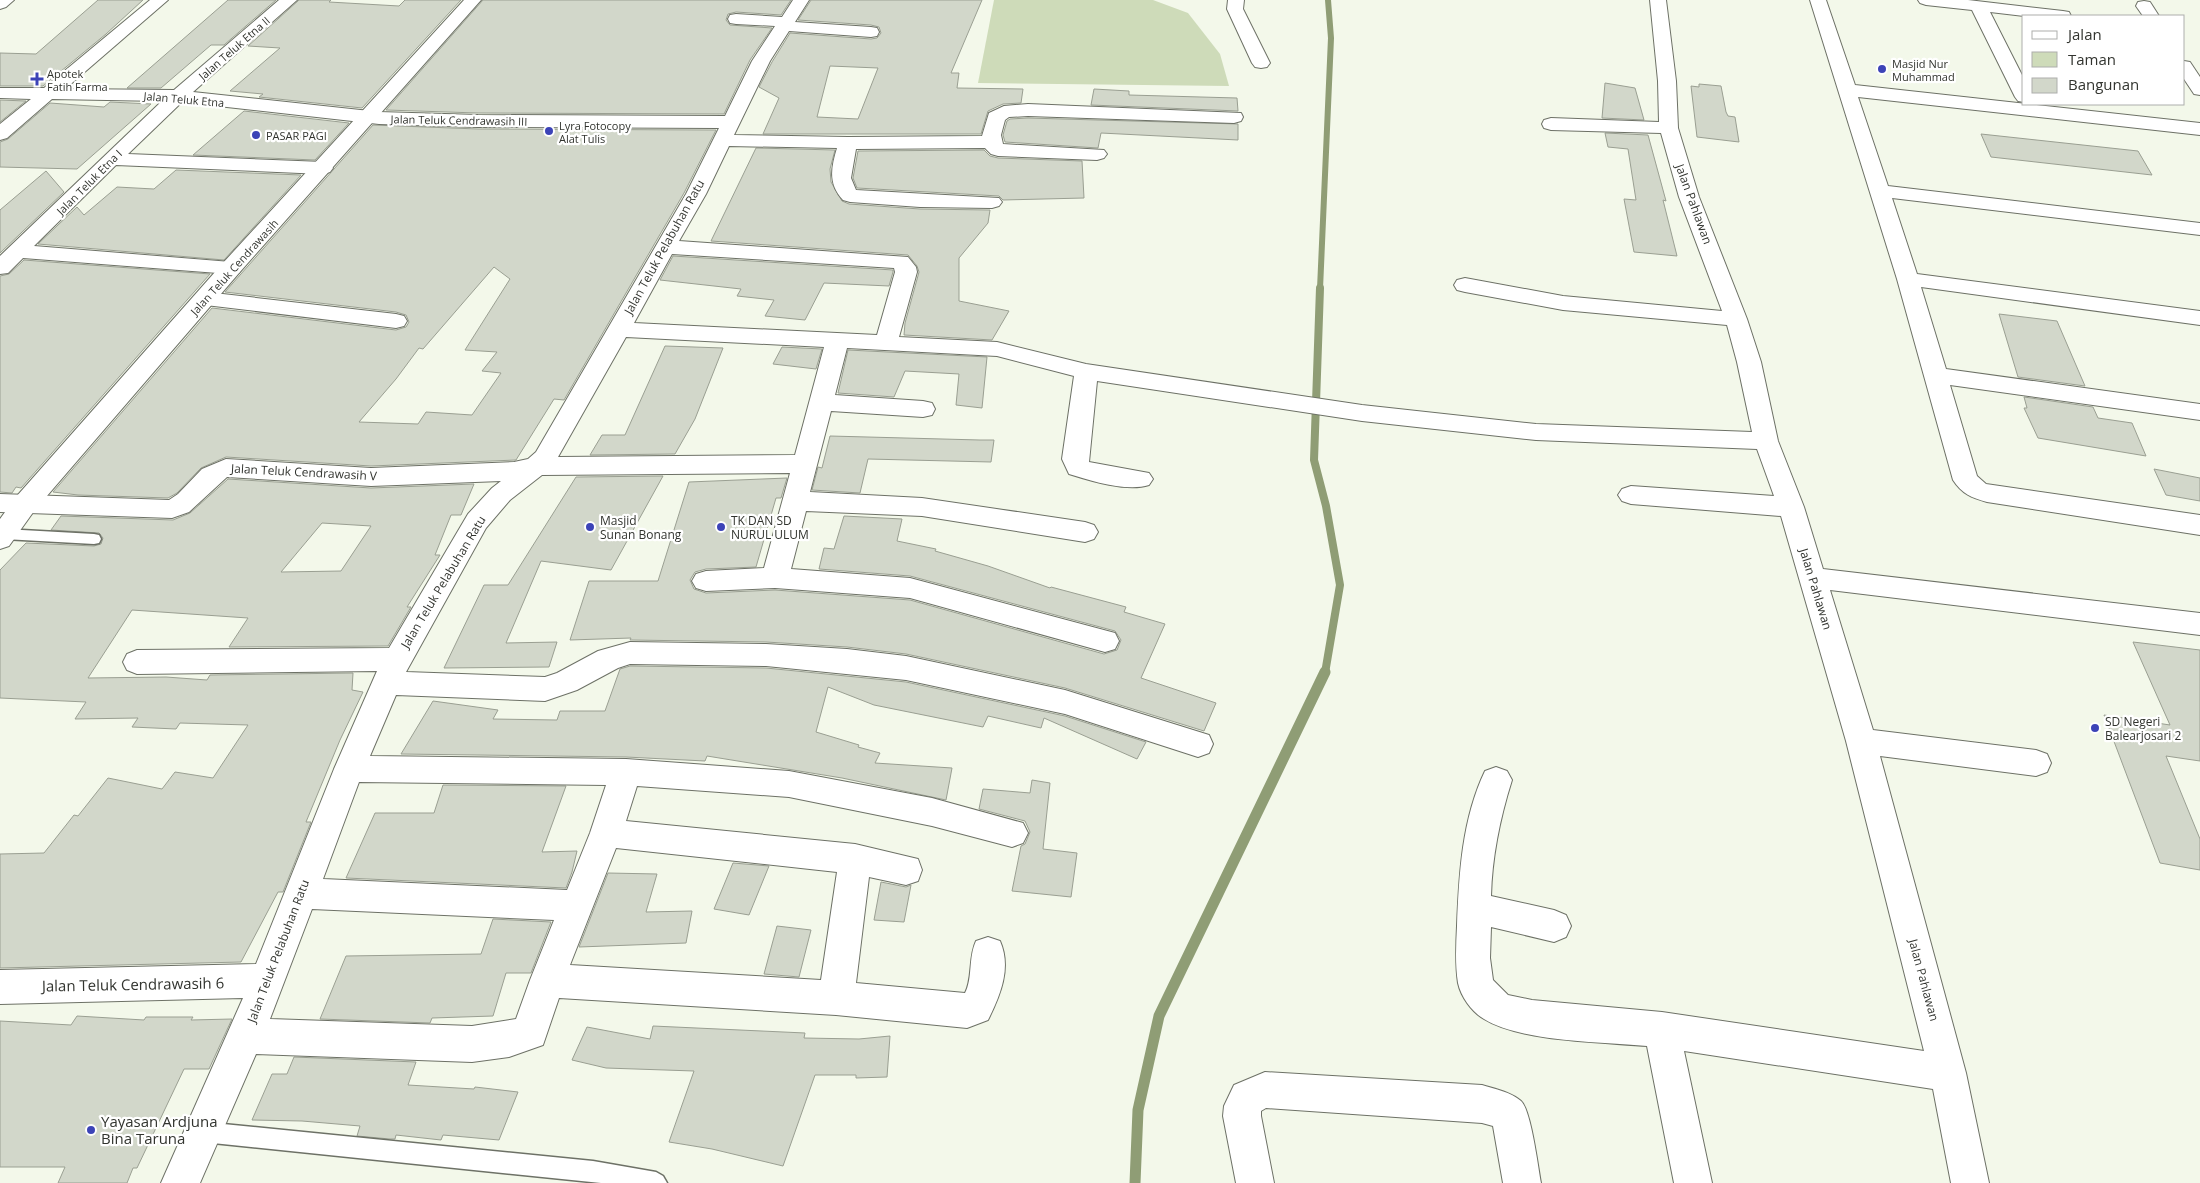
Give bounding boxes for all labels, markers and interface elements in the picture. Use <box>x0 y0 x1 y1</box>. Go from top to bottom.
street label: Jalan Teluk Etna II <box>194 13 273 84</box>
legend <box>2022 15 2185 105</box>
text: Jalan <box>2066 24 2102 44</box>
text: Taman <box>2068 49 2116 69</box>
place label: Masjid Nur Muhammad <box>1892 56 1955 84</box>
marker: Masjid Nur Muhammad <box>1876 63 1888 75</box>
place label: Apotek Fatih Farma <box>47 66 108 94</box>
marker: Apotek Fatih Farma <box>31 73 43 85</box>
text: Bangunan <box>2068 74 2139 94</box>
street label: Jalan Teluk Etna <box>142 88 225 110</box>
street label: Jalan Teluk Cendrawasih III <box>390 111 527 129</box>
place label: Lyra Fotocopy Alat Tulis <box>559 118 631 146</box>
marker: Lyra Fotocopy Alat Tulis <box>543 125 555 137</box>
place label: PASAR PAGI <box>266 128 327 143</box>
marker: PASAR PAGI <box>250 129 262 141</box>
street label: Jalan Teluk Etna I <box>52 146 125 219</box>
street label: Jalan Pahlawan <box>1671 161 1716 247</box>
street label: Jalan Teluk Pelabuhan Ratu <box>619 176 708 318</box>
street label: Jalan Teluk Cendrawasih <box>186 216 281 319</box>
street label: Jalan Teluk Cendrawasih V <box>230 460 378 484</box>
place label: Masjid Sunan Bonang <box>600 512 682 543</box>
place label: TK DAN SD NURUL ULUM <box>731 512 809 543</box>
street label: Jalan Teluk Pelabuhan Ratu <box>396 513 489 652</box>
marker: Masjid Sunan Bonang <box>584 521 596 533</box>
marker: TK DAN SD NURUL ULUM <box>715 521 727 533</box>
street label: Jalan Pahlawan <box>1795 545 1836 632</box>
place label: SD Negeri Balearjosari 2 <box>2105 713 2181 744</box>
marker: SD Negeri Balearjosari 2 <box>2089 722 2101 734</box>
street label: Jalan Teluk Pelabuhan Ratu <box>243 877 313 1026</box>
street label: Jalan Pahlawan <box>1905 936 1943 1023</box>
street label: Jalan Teluk Cendrawasih 6 <box>40 972 224 996</box>
place label: Yayasan Ardjuna Bina Taruna <box>101 1111 217 1148</box>
marker: Yayasan Ardjuna Bina Taruna <box>85 1124 97 1136</box>

